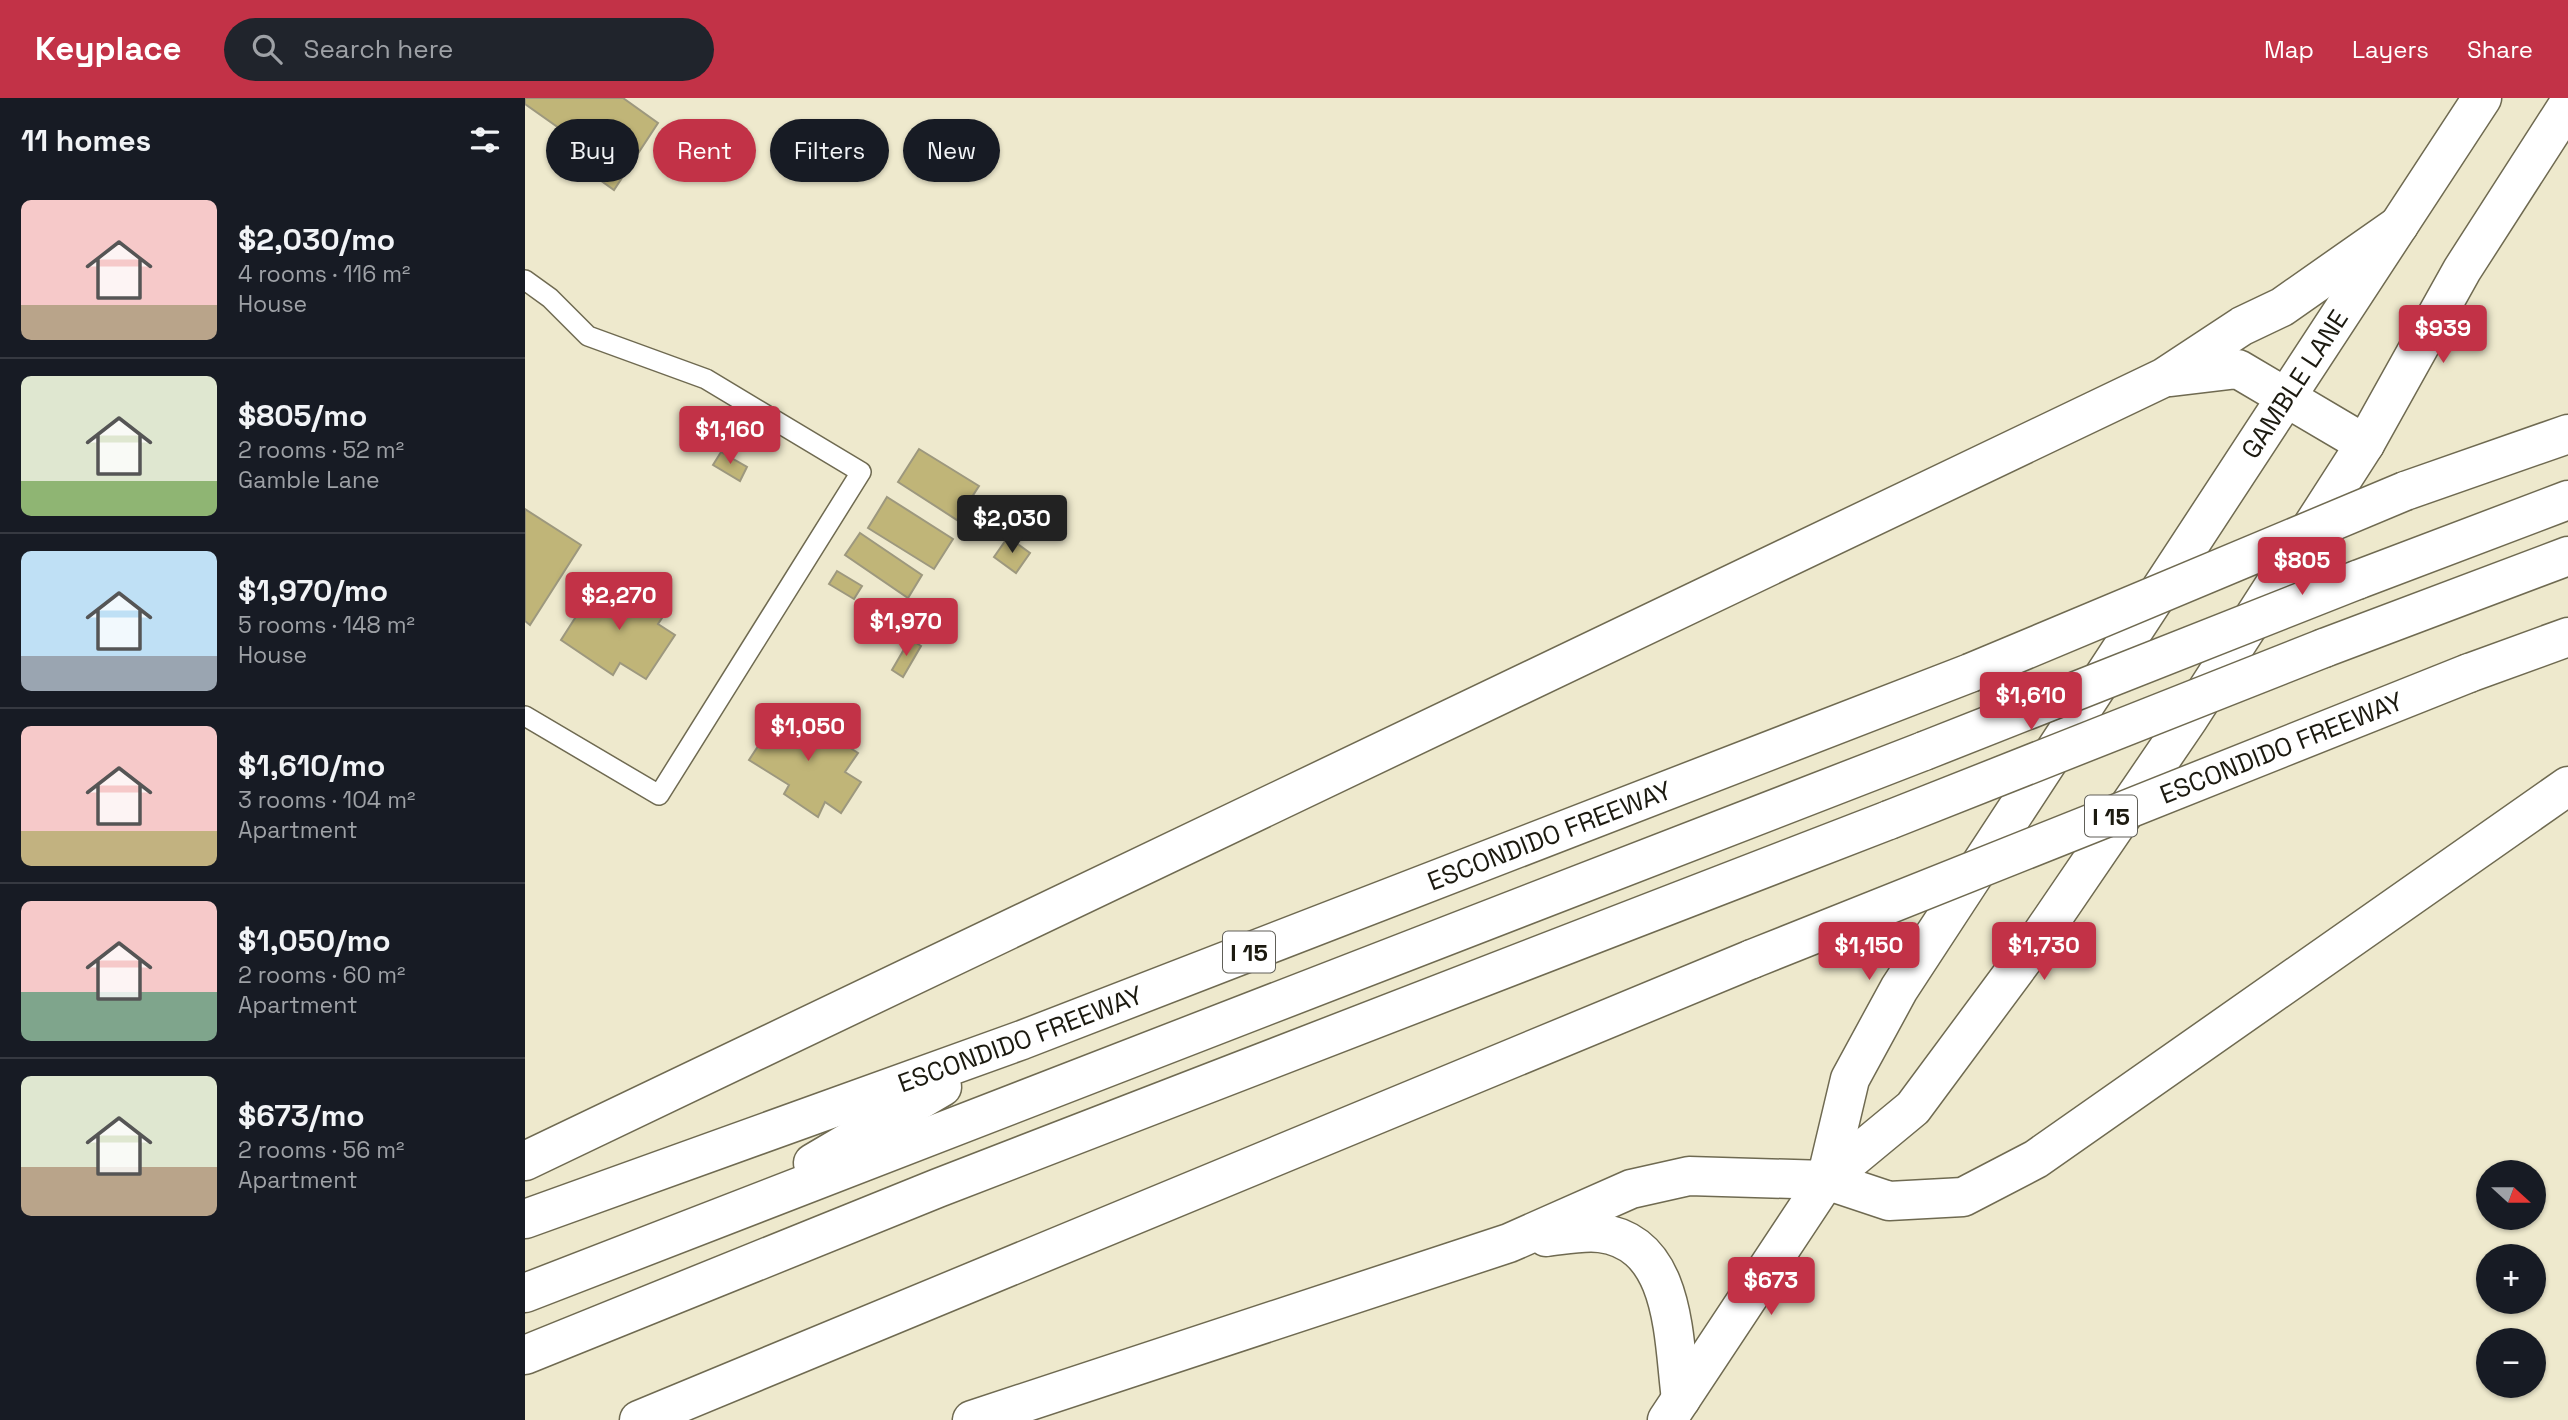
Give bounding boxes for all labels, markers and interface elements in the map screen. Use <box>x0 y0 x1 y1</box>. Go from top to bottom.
search box <box>224 18 714 81</box>
text: Keyplace <box>35 28 182 70</box>
icon: search <box>248 30 286 68</box>
text: Search here <box>304 32 453 66</box>
text: Map <box>2264 34 2314 65</box>
text: Layers <box>2352 34 2429 65</box>
text: Share <box>2467 34 2533 65</box>
chip: Buy <box>546 119 639 182</box>
chip: Rent <box>653 119 756 182</box>
chip: Filters <box>770 119 889 182</box>
chip: New <box>903 119 1000 182</box>
text: 11 homes <box>21 121 151 160</box>
icon: filters <box>466 121 504 159</box>
text: $2,030/mo <box>238 220 395 259</box>
icon: home <box>77 228 161 312</box>
text: 4 rooms · 116 m² <box>238 259 410 289</box>
text: House <box>238 289 307 319</box>
street label: GAMBLE LANE <box>2234 303 2356 465</box>
pin: $939 <box>2402 306 2484 365</box>
text: $939 <box>2415 313 2471 343</box>
text: $805/mo <box>238 396 367 435</box>
icon: home <box>77 404 161 488</box>
pin: $1,160 <box>673 406 787 466</box>
text: $1,160 <box>695 414 765 444</box>
text: 2 rooms · 52 m² <box>238 435 404 465</box>
text: Gamble Lane <box>238 465 380 495</box>
pin: $2,030 <box>955 496 1069 555</box>
text: $2,030 <box>973 503 1051 533</box>
pin: $805 <box>2261 538 2343 597</box>
text: $805 <box>2274 545 2330 575</box>
text: $1,970/mo <box>238 571 388 610</box>
pin: $2,270 <box>562 573 676 632</box>
icon: home <box>77 579 161 663</box>
text: $2,270 <box>581 580 657 610</box>
pin: $1,970 <box>849 598 963 658</box>
text: $1,970 <box>870 606 942 636</box>
text: 5 rooms · 148 m² <box>238 610 415 640</box>
text: House <box>238 640 307 670</box>
pin: $1,610 <box>1974 672 2088 732</box>
text: $1,610 <box>1996 680 2066 710</box>
street label: ESCONDIDO FREEWAY <box>2155 684 2408 812</box>
pin: $1,050 <box>751 704 865 763</box>
text: $1,050 <box>771 711 845 741</box>
text: $1,610/mo <box>238 746 385 785</box>
icon: home <box>77 754 161 838</box>
street label: ESCONDIDO FREEWAY <box>1423 773 1677 898</box>
text: 3 rooms · 104 m² <box>238 785 415 815</box>
road number: I 15 <box>2085 796 2137 836</box>
text: Apartment <box>238 815 358 845</box>
text: $1,050/mo <box>238 921 391 960</box>
pin: $1,150 <box>1812 922 1926 982</box>
pin: $1,730 <box>1987 922 2101 982</box>
icon: home <box>77 929 161 1013</box>
text: $1,150 <box>1835 930 1904 960</box>
text: $1,730 <box>2008 930 2080 960</box>
road number: I 15 <box>1223 932 1275 972</box>
text: 2 rooms · 60 m² <box>238 960 405 990</box>
street label: ESCONDIDO FREEWAY <box>893 978 1148 1100</box>
text: Apartment <box>238 990 358 1020</box>
text: $673/mo <box>238 1096 365 1135</box>
icon: home <box>77 1104 161 1188</box>
text: 2 rooms · 56 m² <box>238 1135 404 1165</box>
north arrow <box>2476 1160 2546 1230</box>
map controls <box>2476 1160 2546 1398</box>
text: Apartment <box>238 1165 358 1195</box>
button: + <box>2476 1244 2546 1314</box>
pin: $673 <box>1730 1258 1812 1317</box>
text: $673 <box>1744 1265 1798 1295</box>
button: − <box>2476 1328 2546 1398</box>

